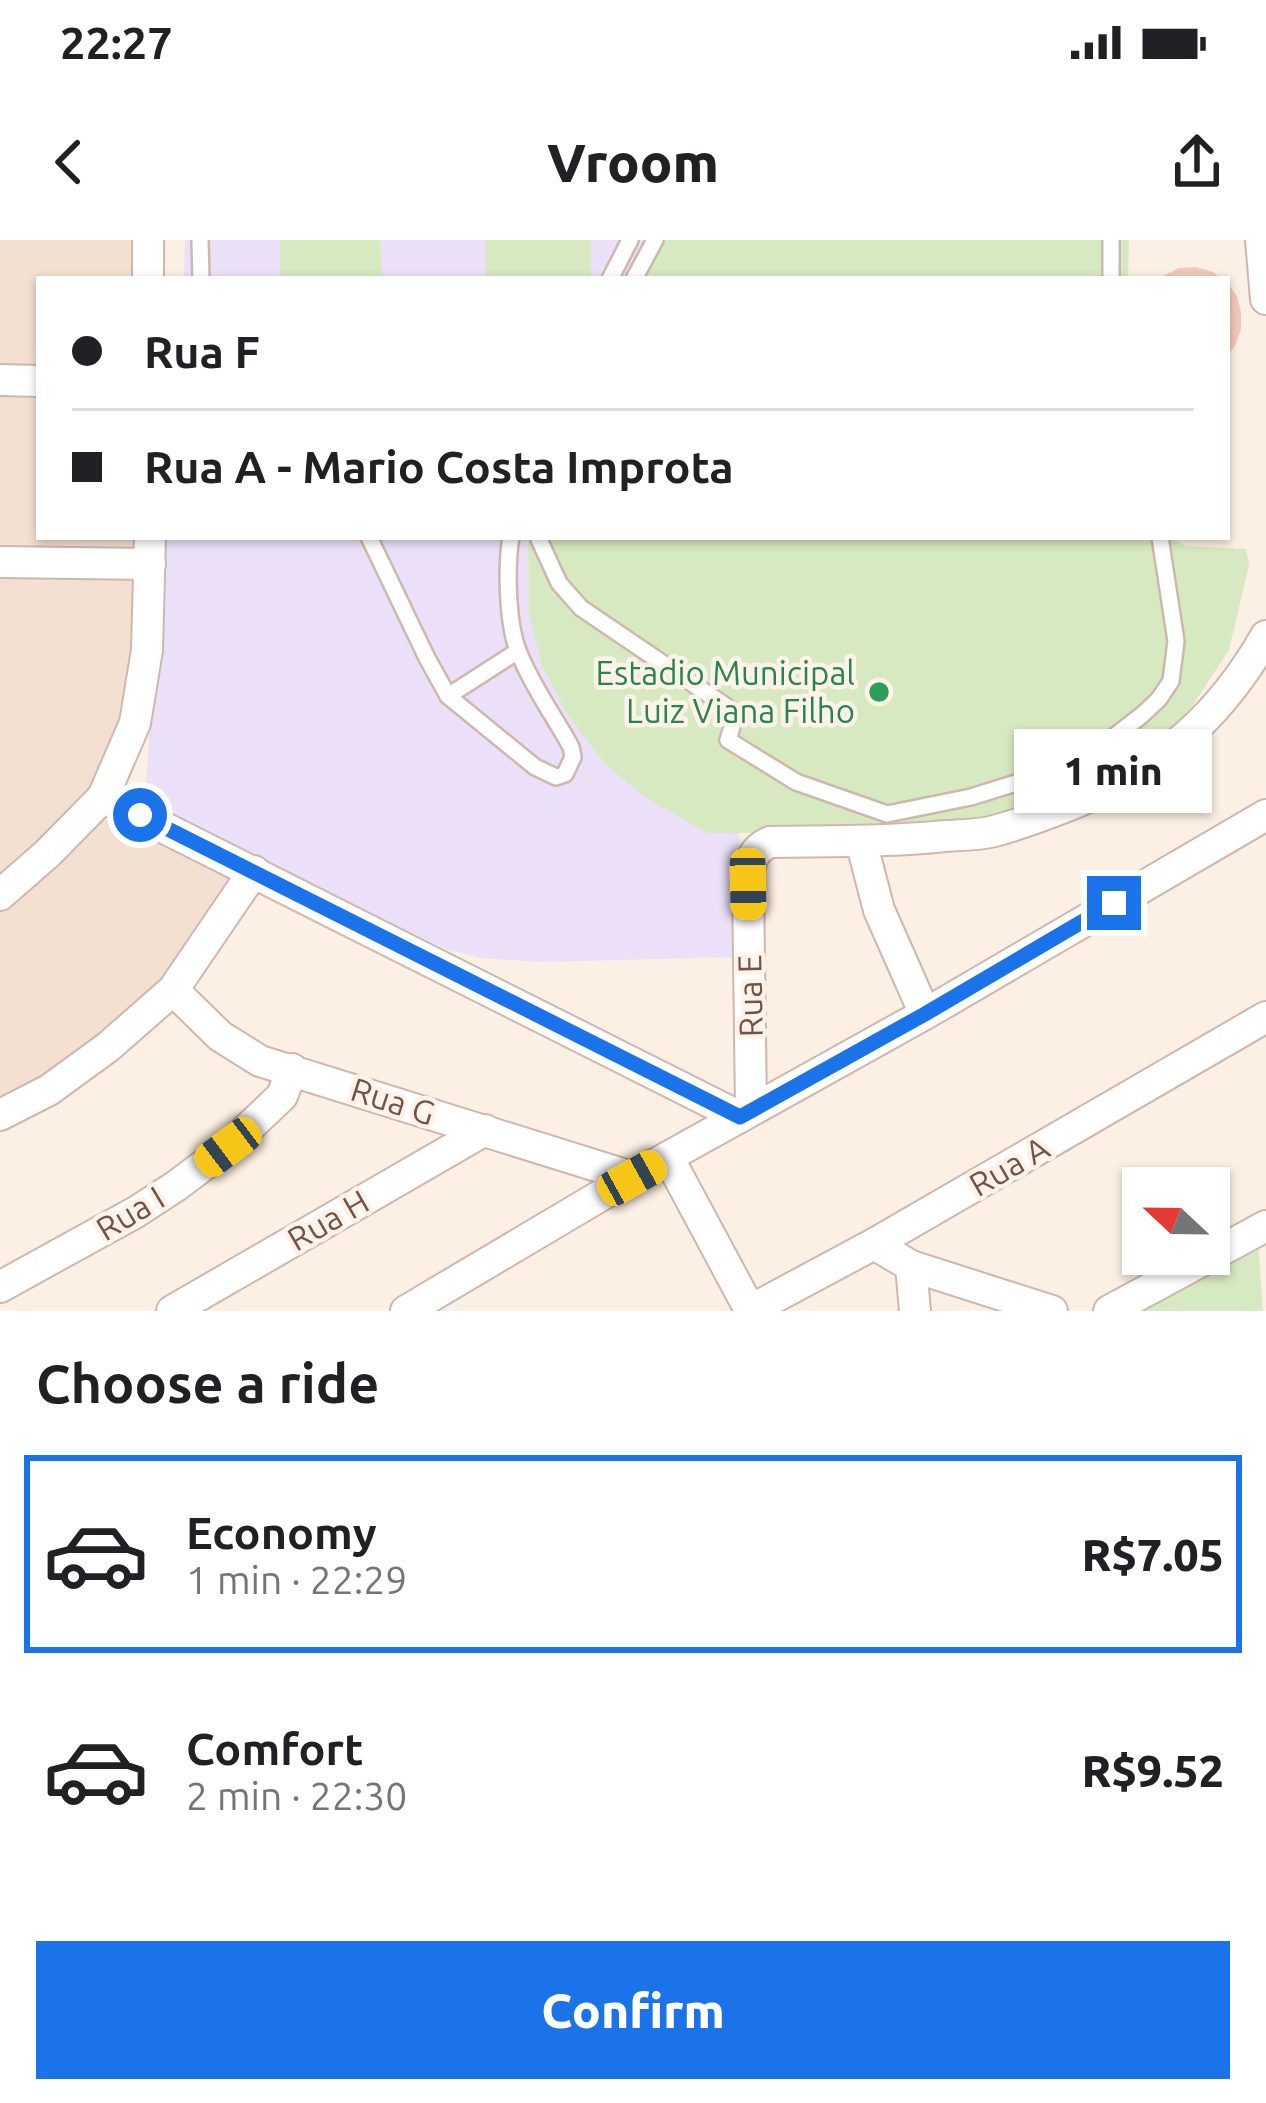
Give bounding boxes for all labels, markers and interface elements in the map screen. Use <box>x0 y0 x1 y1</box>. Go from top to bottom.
text: 22:27 <box>60 17 173 68</box>
icon: back <box>36 129 102 195</box>
icon: share <box>1164 129 1230 195</box>
text: Vroom <box>547 132 719 192</box>
text: Rua F <box>144 326 260 377</box>
text: Rua A - Mario Costa Improta <box>144 441 734 492</box>
place label: Estadio Municipal Luiz Viana Filho <box>595 654 855 729</box>
marker: Estadio Municipal Luiz Viana Filho <box>866 679 892 705</box>
callout: 1 min <box>1015 729 1213 813</box>
text: 1 min <box>1063 749 1163 792</box>
route start <box>113 788 167 842</box>
car <box>729 848 767 920</box>
route end <box>1087 876 1141 930</box>
street label: Rua E <box>730 954 769 1038</box>
street label: Rua G <box>347 1070 440 1131</box>
car <box>188 1111 268 1183</box>
street label: Rua A <box>963 1128 1055 1203</box>
car <box>592 1145 672 1211</box>
north arrow <box>1122 1167 1230 1275</box>
map controls <box>1122 1167 1230 1275</box>
street label: Rua I <box>89 1178 170 1247</box>
street label: Rua H <box>281 1182 375 1257</box>
text: Choose a ride <box>36 1353 379 1413</box>
icon: car <box>42 1500 150 1608</box>
text: Economy <box>186 1507 377 1558</box>
text: R$7.05 <box>1081 1529 1224 1580</box>
text: 1 min · 22:29 <box>186 1558 407 1601</box>
icon: car <box>42 1716 150 1824</box>
text: Comfort <box>186 1723 363 1774</box>
text: R$9.52 <box>1081 1745 1224 1796</box>
text: 2 min · 22:30 <box>186 1774 407 1817</box>
button: Confirm <box>36 1941 1230 2079</box>

